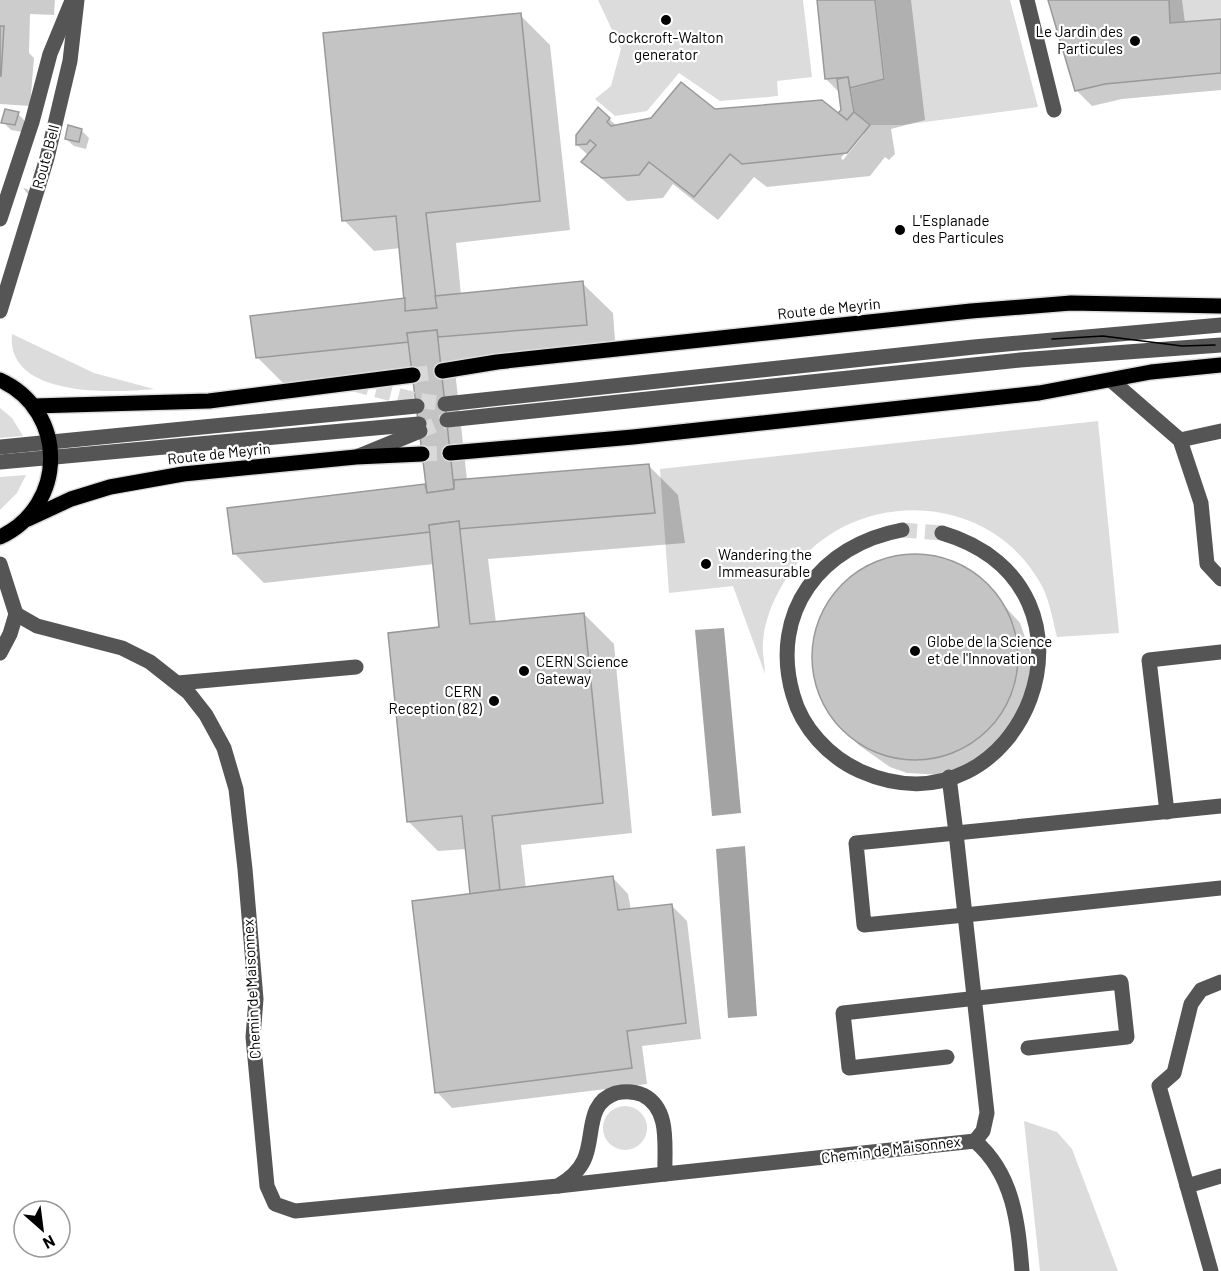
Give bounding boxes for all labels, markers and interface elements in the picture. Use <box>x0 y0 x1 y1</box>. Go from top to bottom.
marker: Cockcroft-Walton generator <box>659 13 673 27</box>
place label: Le Jardin des Particules <box>1035 22 1123 57</box>
place label: Cockcroft-Walton generator <box>608 28 724 63</box>
marker: Le Jardin des Particules <box>1128 34 1142 48</box>
street label: Route Bell <box>28 123 62 191</box>
place label: L'Esplanade des Particules <box>912 211 1004 246</box>
marker: L'Esplanade des Particules <box>893 223 907 237</box>
street label: Route de Meyrin <box>776 294 881 322</box>
street label: Route de Meyrin <box>166 439 271 467</box>
place label: Wandering the Immeasurable <box>718 545 812 580</box>
marker: Wandering the Immeasurable <box>699 557 713 571</box>
place label: Globe de la Science et de l'Innovation <box>927 632 1052 667</box>
marker: Globe de la Science et de l'Innovation <box>908 644 922 658</box>
place label: CERN Science Gateway <box>536 652 629 687</box>
marker: CERN Science Gateway <box>517 664 531 678</box>
place label: CERN Reception (82) <box>389 682 482 717</box>
marker: CERN Reception (82) <box>487 694 501 708</box>
street label: Chemin de Maisonnex <box>238 919 264 1060</box>
street label: Chemin de Maisonnex <box>820 1132 962 1166</box>
north arrow <box>12 1199 72 1259</box>
text: N <box>40 1232 58 1254</box>

